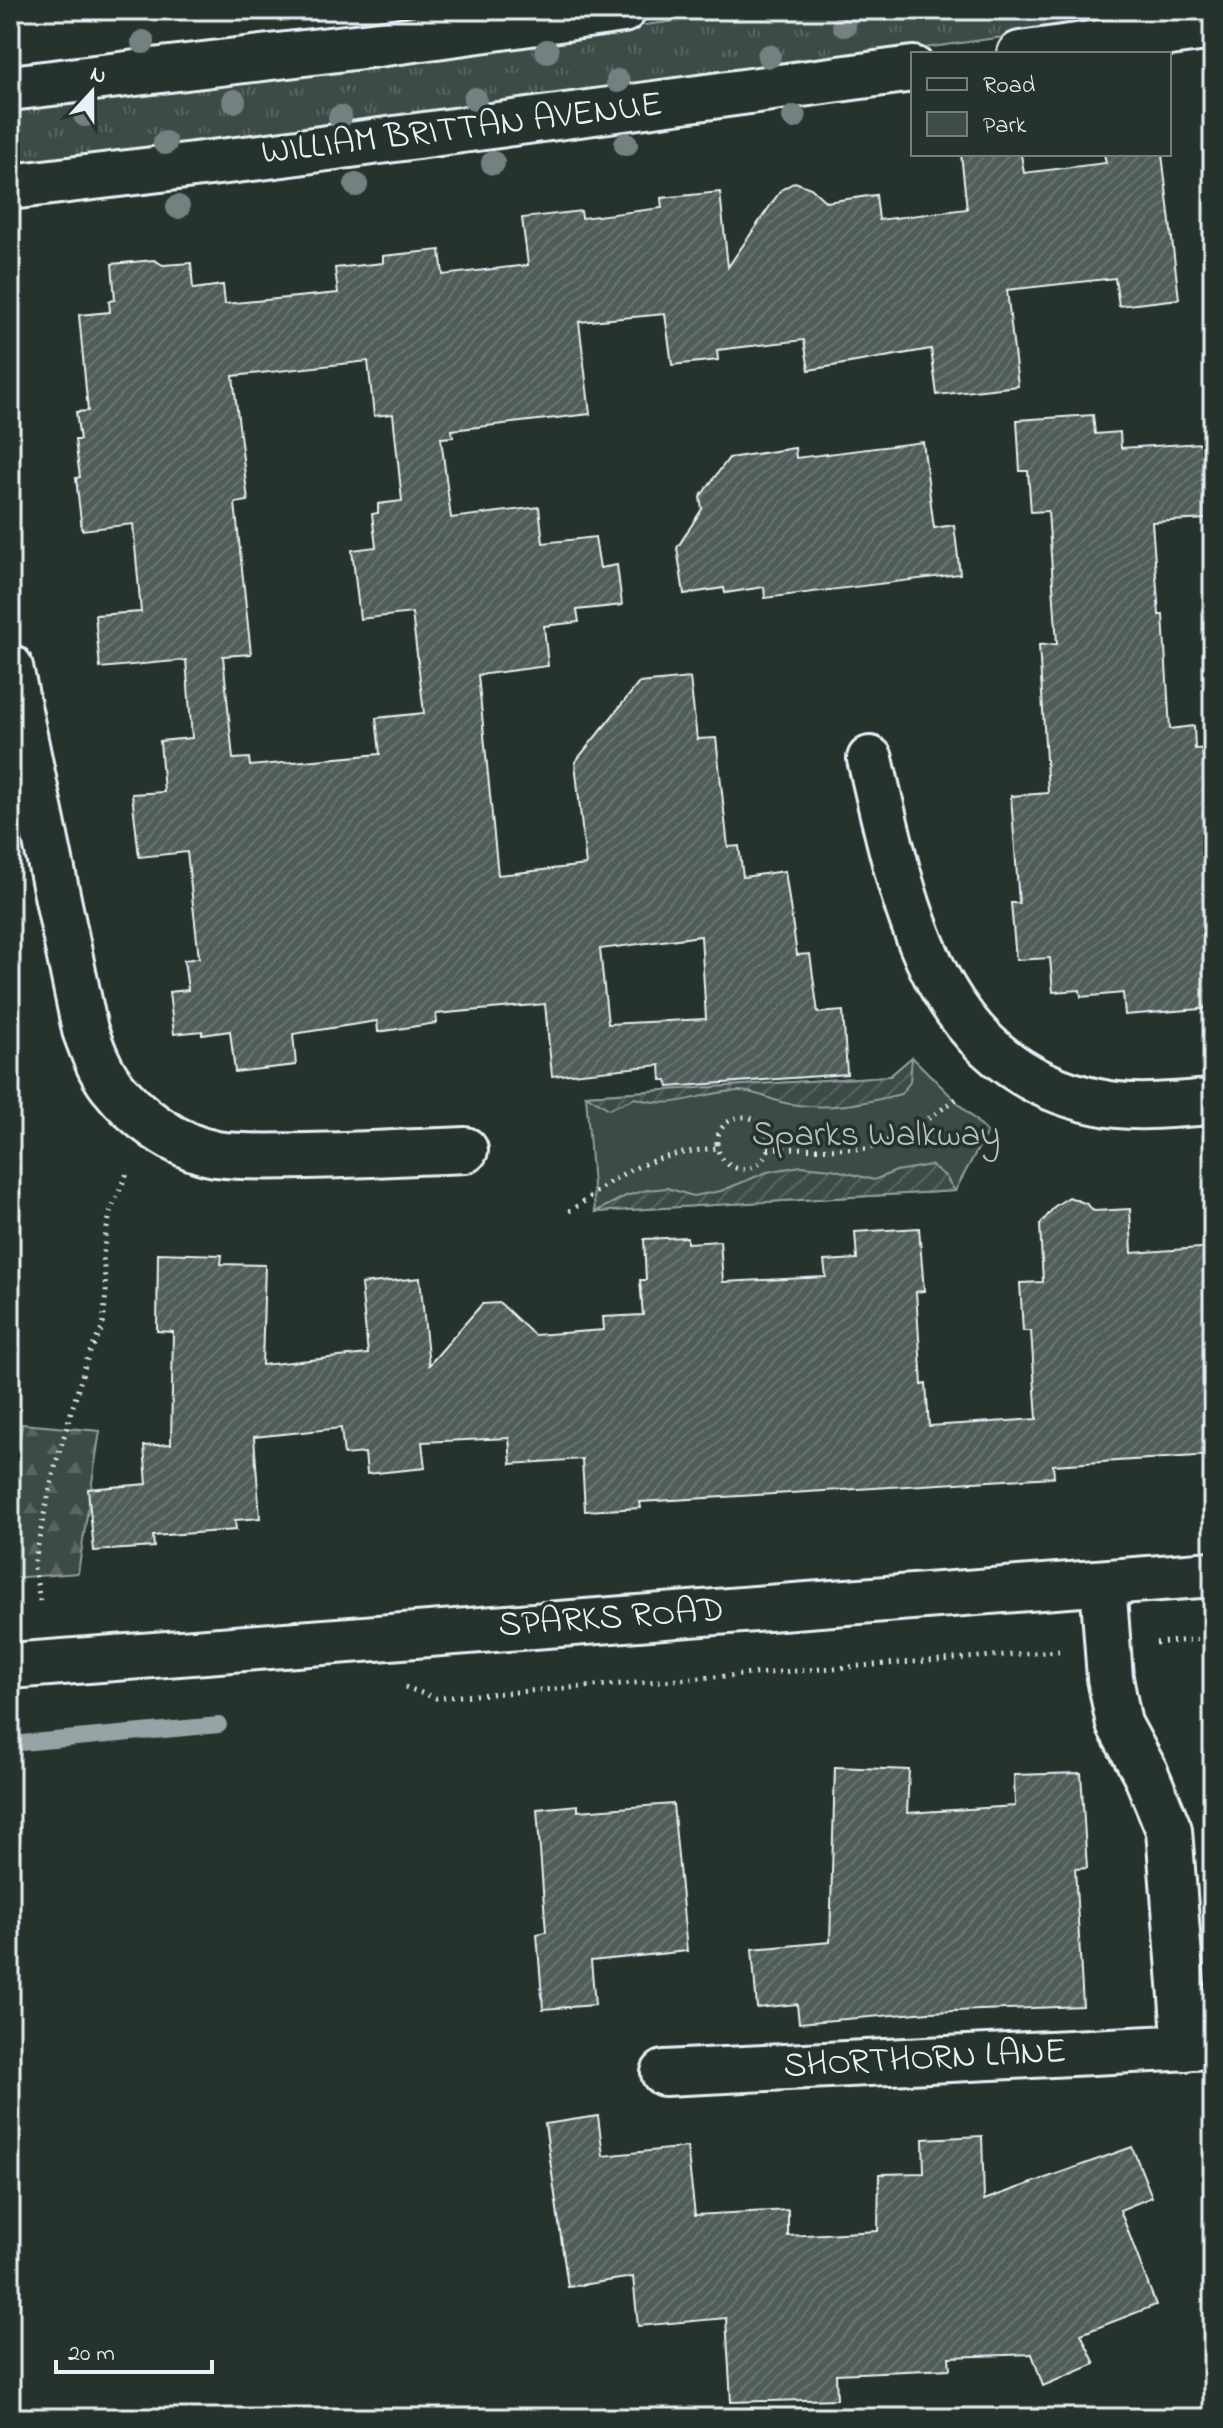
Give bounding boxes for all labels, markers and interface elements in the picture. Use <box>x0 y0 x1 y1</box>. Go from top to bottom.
north arrow <box>52 52 132 132</box>
legend <box>911 52 1171 156</box>
text: N <box>85 59 111 94</box>
text: Road <box>983 69 1036 104</box>
street label: WILLIAM BRITTAN AVENUE <box>258 79 666 181</box>
text: Park <box>983 109 1027 144</box>
park label: Sparks Walkway <box>752 1110 1000 1163</box>
street label: SPARKS ROAD <box>496 1585 726 1653</box>
street label: SHORTHORN LANE <box>782 2026 1068 2094</box>
scale bar <box>56 2324 212 2374</box>
text: 20 m <box>68 2337 115 2372</box>

